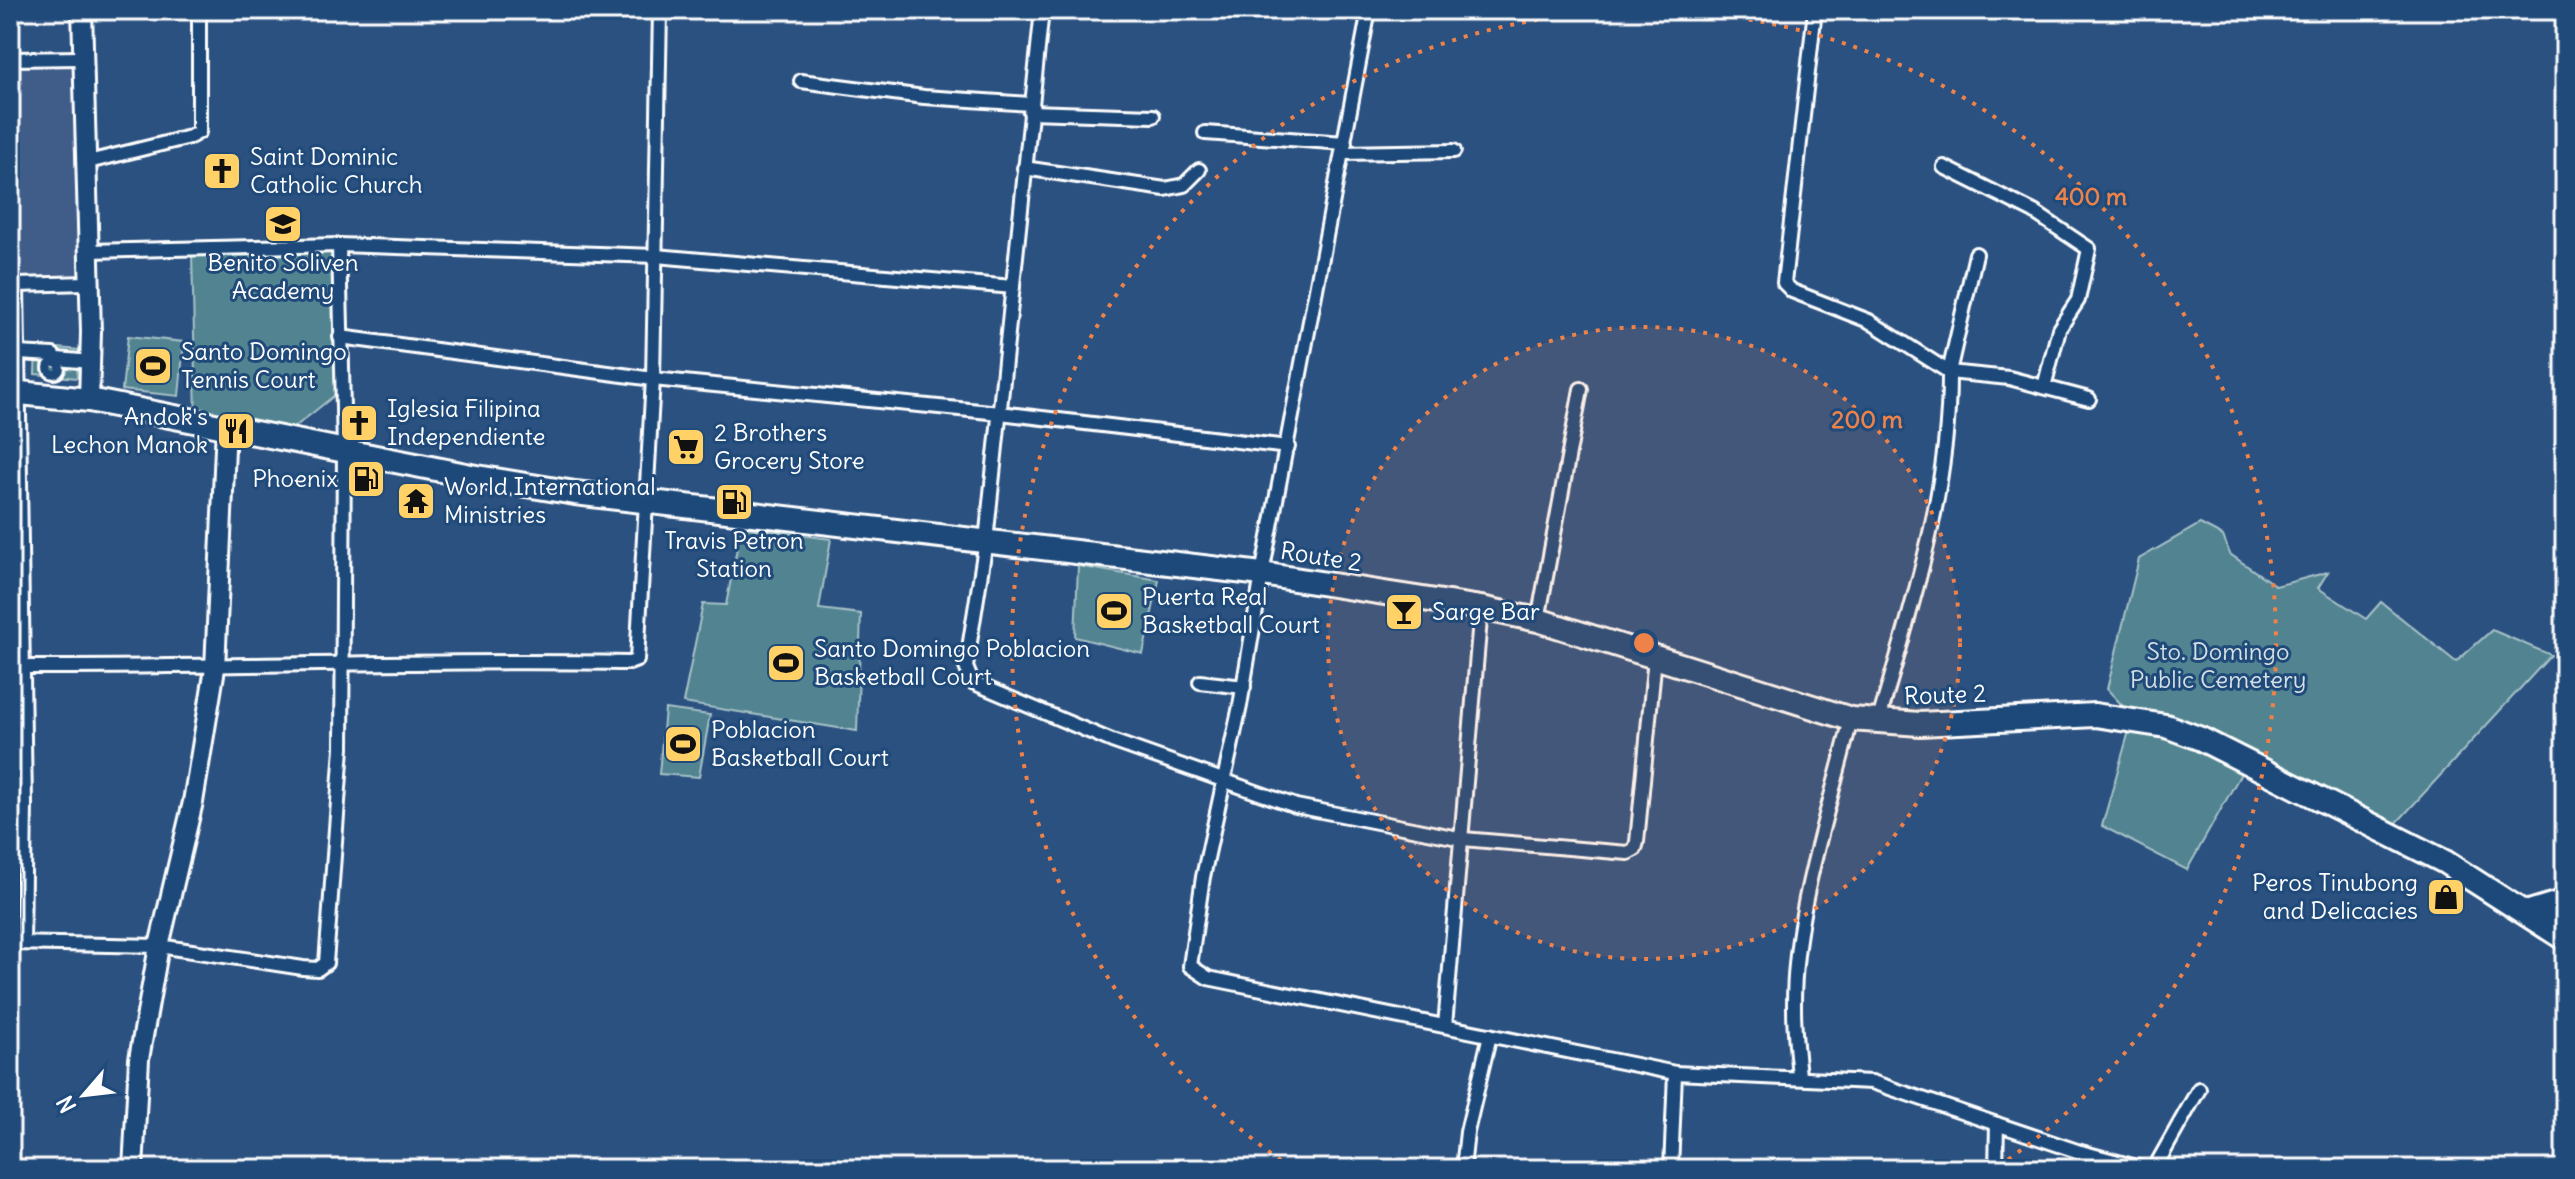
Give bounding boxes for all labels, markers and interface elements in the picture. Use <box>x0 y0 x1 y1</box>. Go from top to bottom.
place label: Saint Dominic Catholic Church <box>250 141 423 199</box>
church icon: Saint Dominic Catholic Church <box>201 150 243 192</box>
text: 400 m <box>2055 181 2127 211</box>
school or university icon: Benito Soliven Academy <box>262 203 304 245</box>
place label: Benito Soliven Academy <box>207 247 359 305</box>
place label: Santo Domingo Tennis Court <box>181 336 347 394</box>
sports icon: Santo Domingo Tennis Court <box>132 345 174 387</box>
place label: Iglesia Filipina Independiente <box>387 393 546 451</box>
place label: Andok's Lechon Manok <box>51 401 208 459</box>
church icon: Iglesia Filipina Independiente <box>338 402 380 444</box>
text: 200 m <box>1831 404 1903 434</box>
restaurant icon: Andok's Lechon Manok <box>215 410 257 452</box>
place label: 2 Brothers Grocery Store <box>714 417 865 475</box>
supermarket icon: 2 Brothers Grocery Store <box>665 426 707 468</box>
fuel station icon: Phoenix <box>345 458 387 500</box>
place label: Phoenix <box>252 463 338 493</box>
place label: World International Ministries <box>444 471 656 529</box>
temple icon: World International Ministries <box>395 480 437 522</box>
fuel station icon: Travis Petron Station <box>713 481 755 523</box>
place label: Travis Petron Station <box>664 525 804 583</box>
street label: Route 2 <box>1278 535 1364 577</box>
place label: Puerta Real Basketball Court <box>1142 581 1320 639</box>
sports icon: Puerta Real Basketball Court <box>1093 590 1135 632</box>
bar icon: Sarge Bar <box>1383 591 1425 633</box>
place label: Sarge Bar <box>1432 596 1540 626</box>
centre of rings <box>1630 629 1658 657</box>
place label: Santo Domingo Poblacion Basketball Court <box>814 633 1090 691</box>
park label: Sto. Domingo Public Cemetery <box>2130 636 2306 694</box>
sports icon: Santo Domingo Poblacion Basketball Court <box>765 642 807 684</box>
street label: Route 2 <box>1903 678 1987 710</box>
place label: Poblacion Basketball Court <box>711 714 889 772</box>
sports icon: Poblacion Basketball Court <box>662 723 704 765</box>
place label: Peros Tinubong and Delicacies <box>2252 867 2418 925</box>
shop icon: Peros Tinubong and Delicacies <box>2425 876 2467 918</box>
north arrow <box>44 1055 124 1135</box>
text: N <box>50 1091 82 1118</box>

